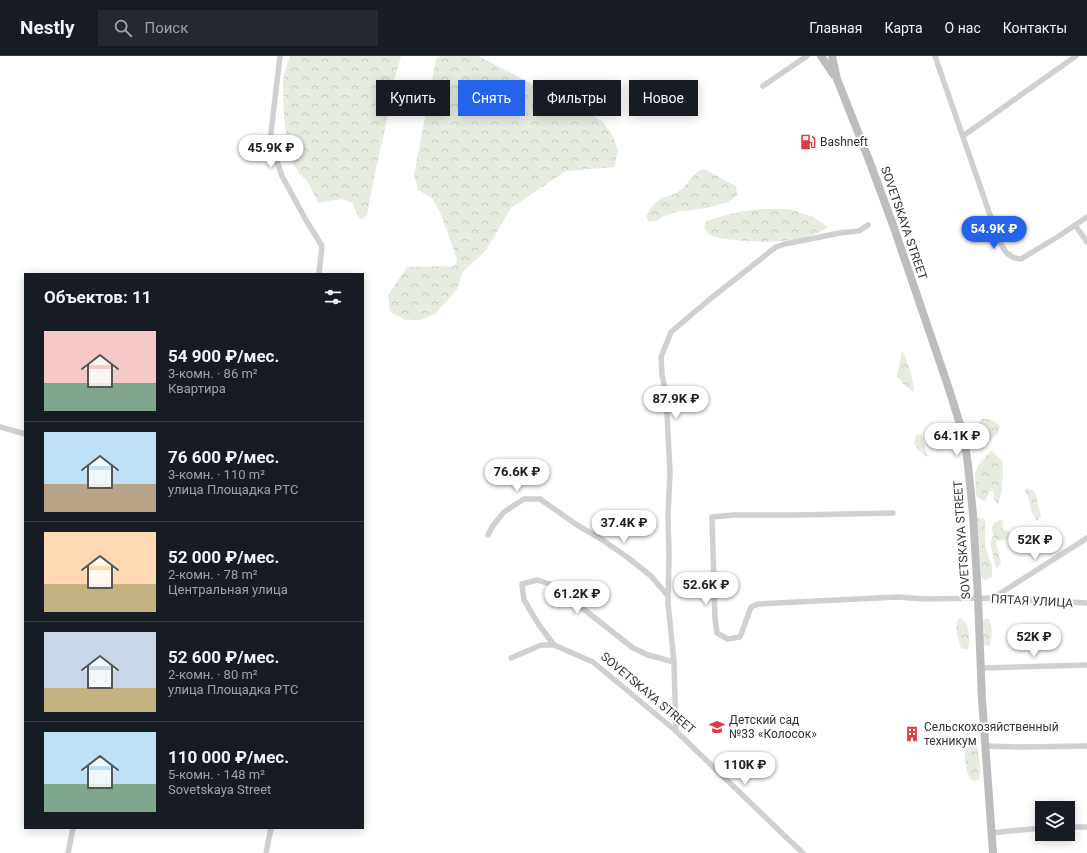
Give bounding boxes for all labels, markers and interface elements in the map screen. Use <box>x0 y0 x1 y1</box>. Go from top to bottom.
search box <box>98 10 378 46</box>
text: Nestly <box>20 16 74 39</box>
icon: search <box>112 17 134 39</box>
text: Поиск <box>144 19 188 37</box>
text: Главная <box>809 20 862 36</box>
text: Карта <box>884 20 923 36</box>
text: О нас <box>945 20 981 36</box>
text: Контакты <box>1003 20 1067 36</box>
chip: Купить <box>376 80 450 116</box>
chip: Снять <box>458 80 525 116</box>
chip: Фильтры <box>533 80 621 116</box>
chip: Новое <box>629 80 698 116</box>
fuel station icon: Bashneft <box>799 133 817 151</box>
pin: 45.9K ₽ <box>234 135 308 169</box>
place label: Bashneft <box>820 135 868 149</box>
text: 45.9K ₽ <box>248 140 294 155</box>
street label: SOVETSKAYA STREET <box>878 165 930 281</box>
pin: 54.9K ₽ <box>957 216 1031 250</box>
text: 54.9K ₽ <box>971 221 1017 236</box>
icon: filters <box>322 286 344 308</box>
text: Объектов: 11 <box>44 287 151 307</box>
text: 54 900 ₽/мес. <box>168 346 279 366</box>
icon: home <box>76 347 124 395</box>
text: 3-комн. · 86 m² <box>168 366 258 381</box>
text: Квартира <box>168 381 226 396</box>
pin: 87.9K ₽ <box>639 386 713 420</box>
text: 87.9K ₽ <box>653 391 699 406</box>
pin: 64.1K ₽ <box>920 423 994 457</box>
text: 64.1K ₽ <box>934 428 980 443</box>
text: 76 600 ₽/мес. <box>168 447 279 467</box>
icon: home <box>76 448 124 496</box>
pin: 76.6K ₽ <box>480 459 554 493</box>
text: 76.6K ₽ <box>494 464 540 479</box>
text: 3-комн. · 110 m² <box>168 467 265 482</box>
street label: SOVETSKAYA STREET <box>951 480 973 600</box>
text: улица Площадка РТС <box>168 482 298 497</box>
pin: 37.4K ₽ <box>587 510 661 544</box>
text: 37.4K ₽ <box>601 515 647 530</box>
pin: 52K ₽ <box>1007 527 1063 561</box>
text: 52K ₽ <box>1017 532 1053 547</box>
text: 52 000 ₽/мес. <box>168 547 279 567</box>
icon: home <box>76 548 124 596</box>
text: 2-комн. · 78 m² <box>168 567 258 582</box>
pin: 52.6K ₽ <box>669 572 743 606</box>
text: 52.6K ₽ <box>683 577 729 592</box>
pin: 61.2K ₽ <box>540 581 614 615</box>
text: Центральная улица <box>168 582 288 597</box>
text: 61.2K ₽ <box>554 586 600 601</box>
street label: ПЯТАЯ УЛИЦА <box>991 592 1074 610</box>
pin: 52K ₽ <box>1006 624 1062 658</box>
text: 52K ₽ <box>1016 629 1052 644</box>
text: 52 600 ₽/мес. <box>168 647 279 667</box>
icon: home <box>76 648 124 696</box>
street label: SOVETSKAYA STREET <box>598 649 698 737</box>
text: 2-комн. · 80 m² <box>168 667 258 682</box>
text: улица Площадка РТС <box>168 682 298 697</box>
place label: Детский сад №33 «Колосок» <box>729 713 817 741</box>
school or university icon: Детский сад №33 «Колосок» <box>708 718 726 736</box>
place label: Сельскохозяйственный техникум <box>924 720 1059 748</box>
building icon: Сельскохозяйственный техникум <box>903 725 921 743</box>
text: 110 000 ₽/мес. <box>168 747 289 767</box>
icon: home <box>76 748 124 796</box>
pin: 110K ₽ <box>712 752 778 786</box>
text: 110K ₽ <box>723 757 767 772</box>
text: 5-комн. · 148 m² <box>168 767 265 782</box>
text: Sovetskaya Street <box>168 782 271 797</box>
map controls <box>1035 801 1075 841</box>
button: layers <box>1035 801 1075 841</box>

